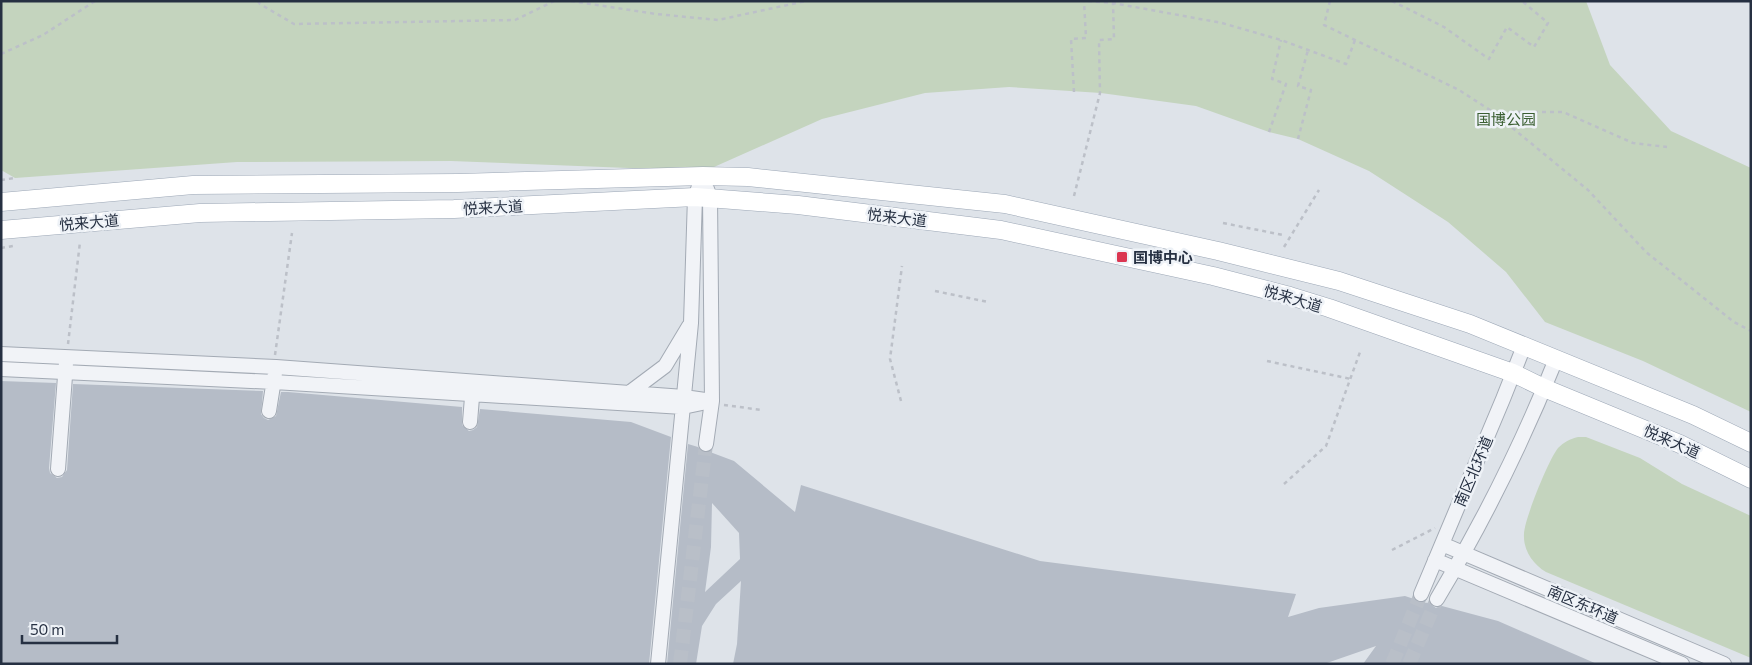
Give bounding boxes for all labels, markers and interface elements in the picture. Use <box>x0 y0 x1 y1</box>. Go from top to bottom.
park label: 国博公园 <box>1476 110 1536 128</box>
street label: 悦来大道 <box>463 196 523 218</box>
street label: 悦来大道 <box>866 204 928 230</box>
street label: 悦来大道 <box>58 210 120 234</box>
place label: 国博中心 <box>1133 248 1193 266</box>
marker: 国博中心 <box>1115 250 1129 264</box>
street label: 悦来大道 <box>1262 281 1324 315</box>
street label: 悦来大道 <box>1641 421 1703 461</box>
street label: 南区北环道 <box>1450 433 1496 509</box>
street label: 南区东环道 <box>1545 581 1621 627</box>
scale bar <box>22 612 118 644</box>
text: 50 m <box>30 620 64 638</box>

